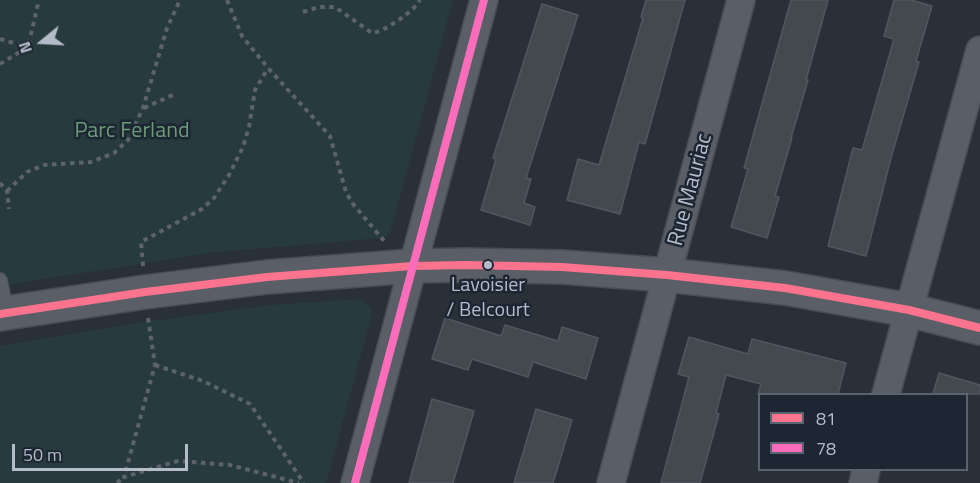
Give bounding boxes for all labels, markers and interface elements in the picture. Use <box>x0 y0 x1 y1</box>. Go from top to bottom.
north arrow <box>12 12 72 72</box>
text: N <box>12 39 38 57</box>
park label: Parc Ferland <box>74 119 190 145</box>
street label: Rue Mauriac <box>663 131 719 249</box>
marker: Lavoisier / Belcourt <box>482 259 494 271</box>
place label: Lavoisier / Belcourt <box>446 274 530 321</box>
legend <box>758 393 968 471</box>
text: 81 <box>816 405 836 432</box>
scale bar <box>15 432 190 470</box>
text: 78 <box>816 435 836 462</box>
text: 50 m <box>23 441 62 468</box>

